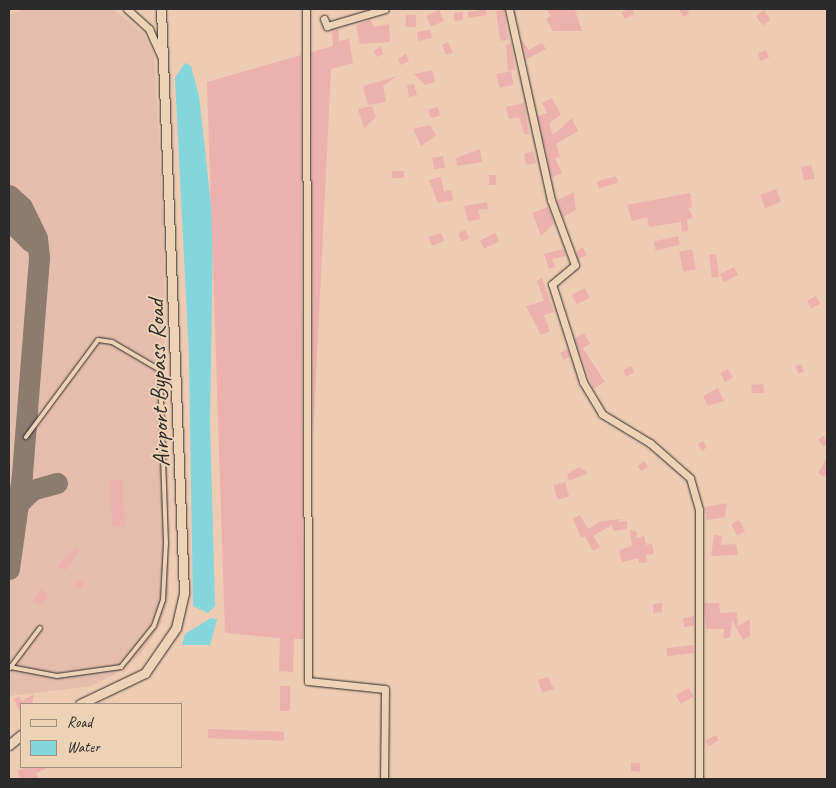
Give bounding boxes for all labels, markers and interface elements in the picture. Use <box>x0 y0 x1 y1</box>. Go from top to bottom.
street label: Airport Bypass Road <box>142 299 176 467</box>
legend <box>20 703 182 768</box>
text: Road <box>67 713 92 732</box>
text: Water <box>67 738 100 757</box>

